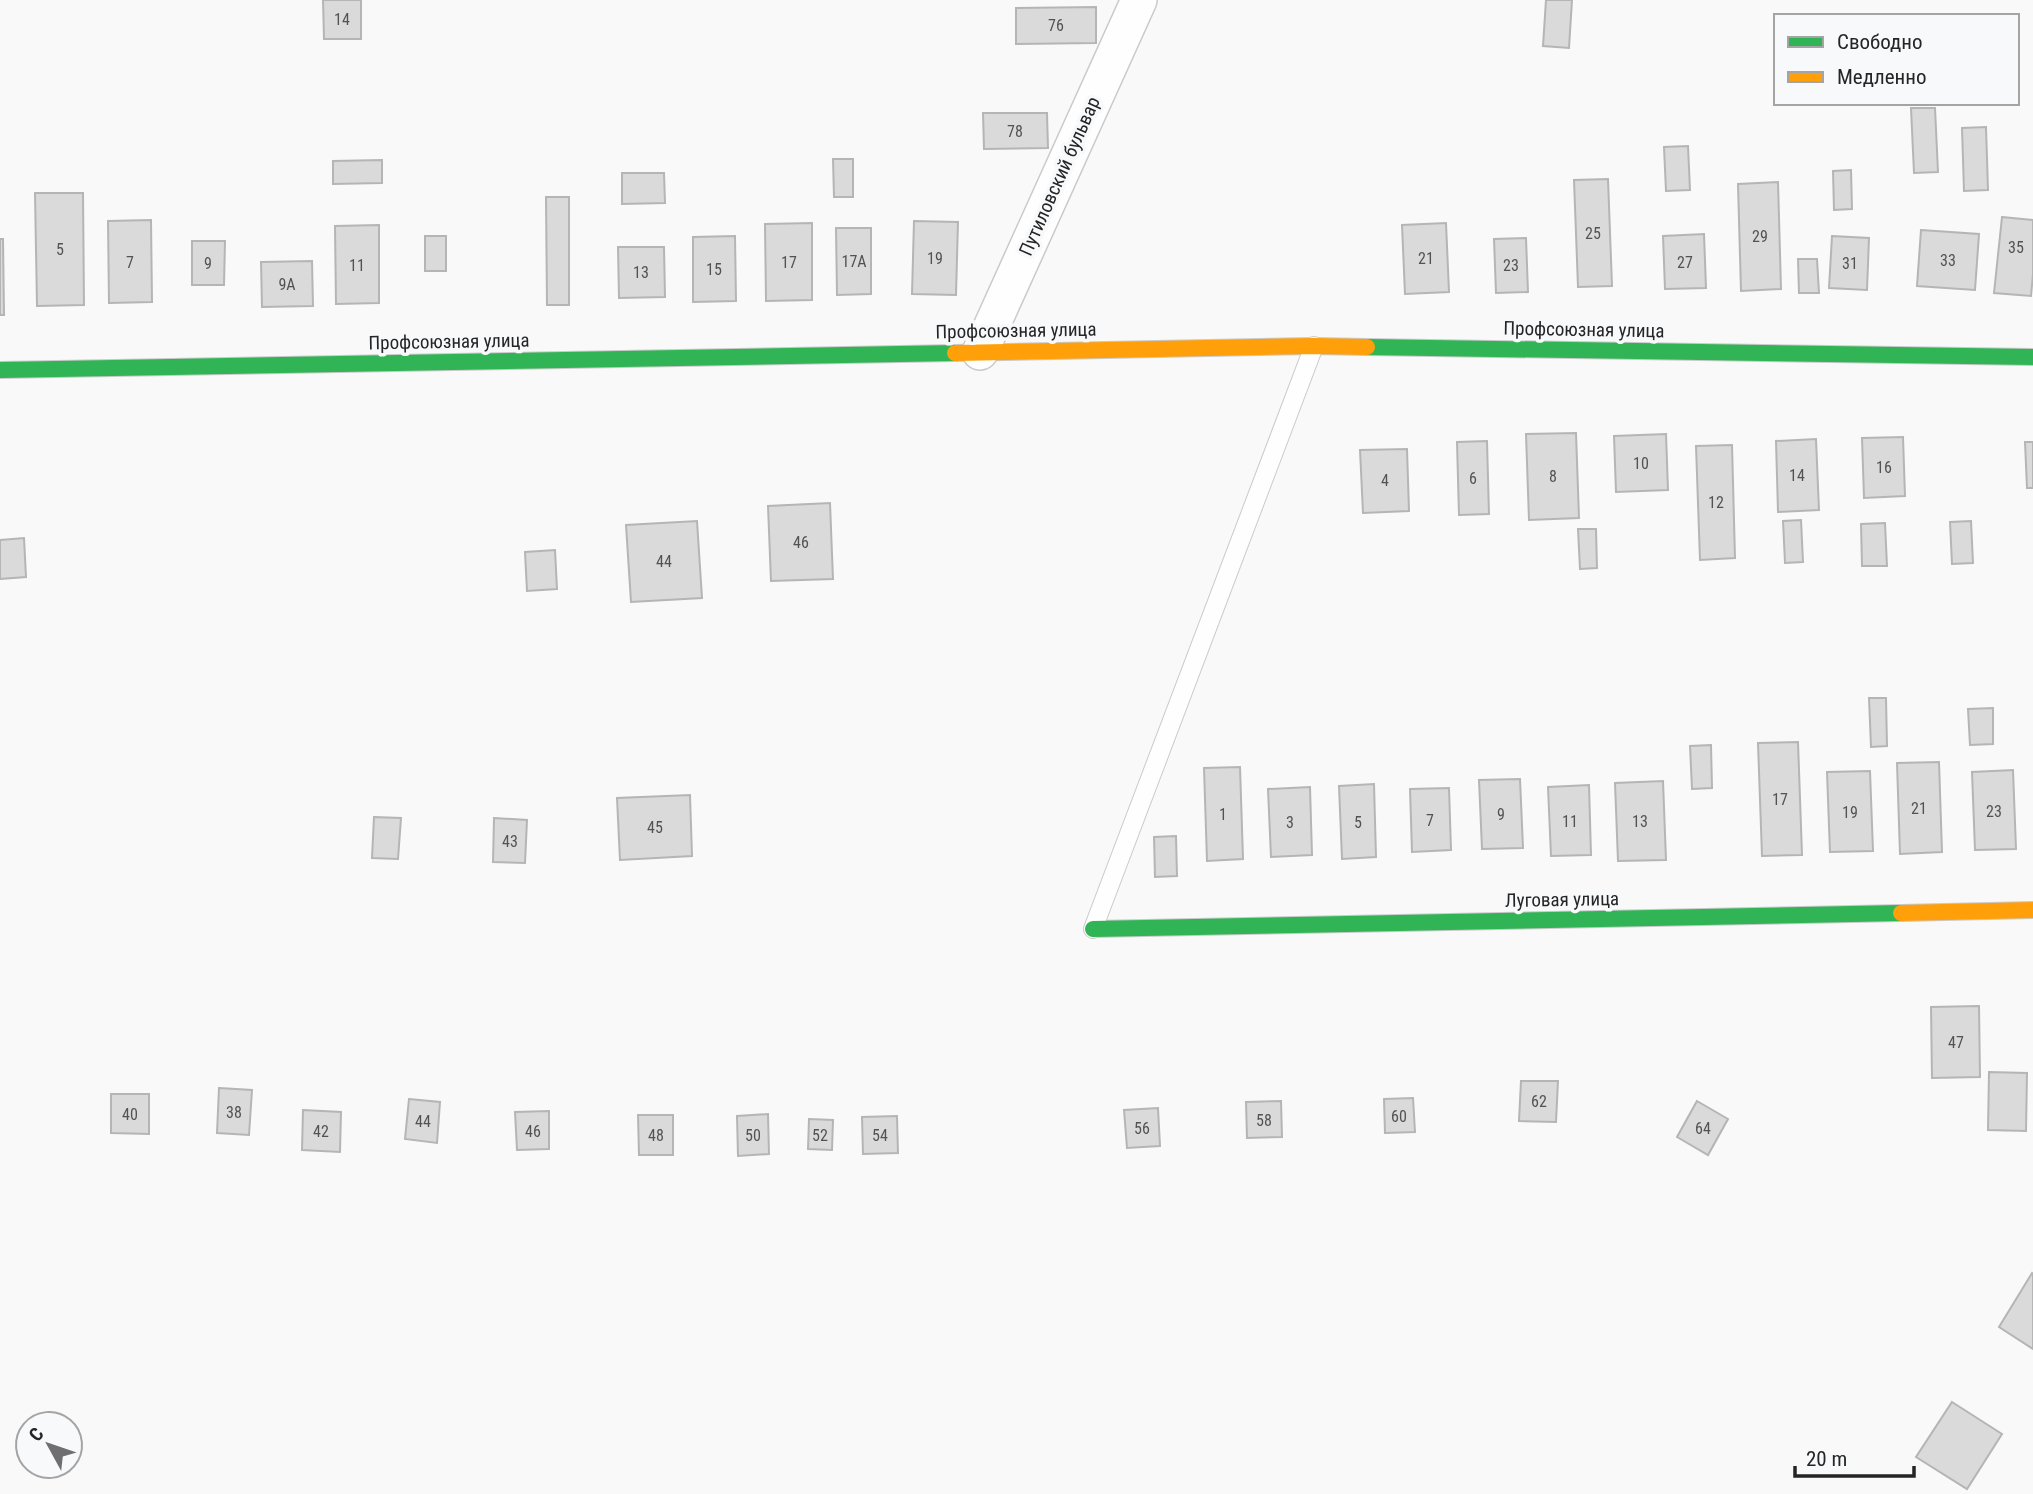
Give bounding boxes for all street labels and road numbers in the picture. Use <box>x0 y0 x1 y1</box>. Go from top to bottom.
street label: Путиловский бульвар <box>1014 93 1105 259</box>
street label: Профсоюзная улица <box>1503 317 1665 342</box>
street label: Профсоюзная улица <box>935 318 1097 343</box>
street label: Профсоюзная улица <box>368 329 530 354</box>
street label: Луговая улица <box>1505 887 1619 912</box>

